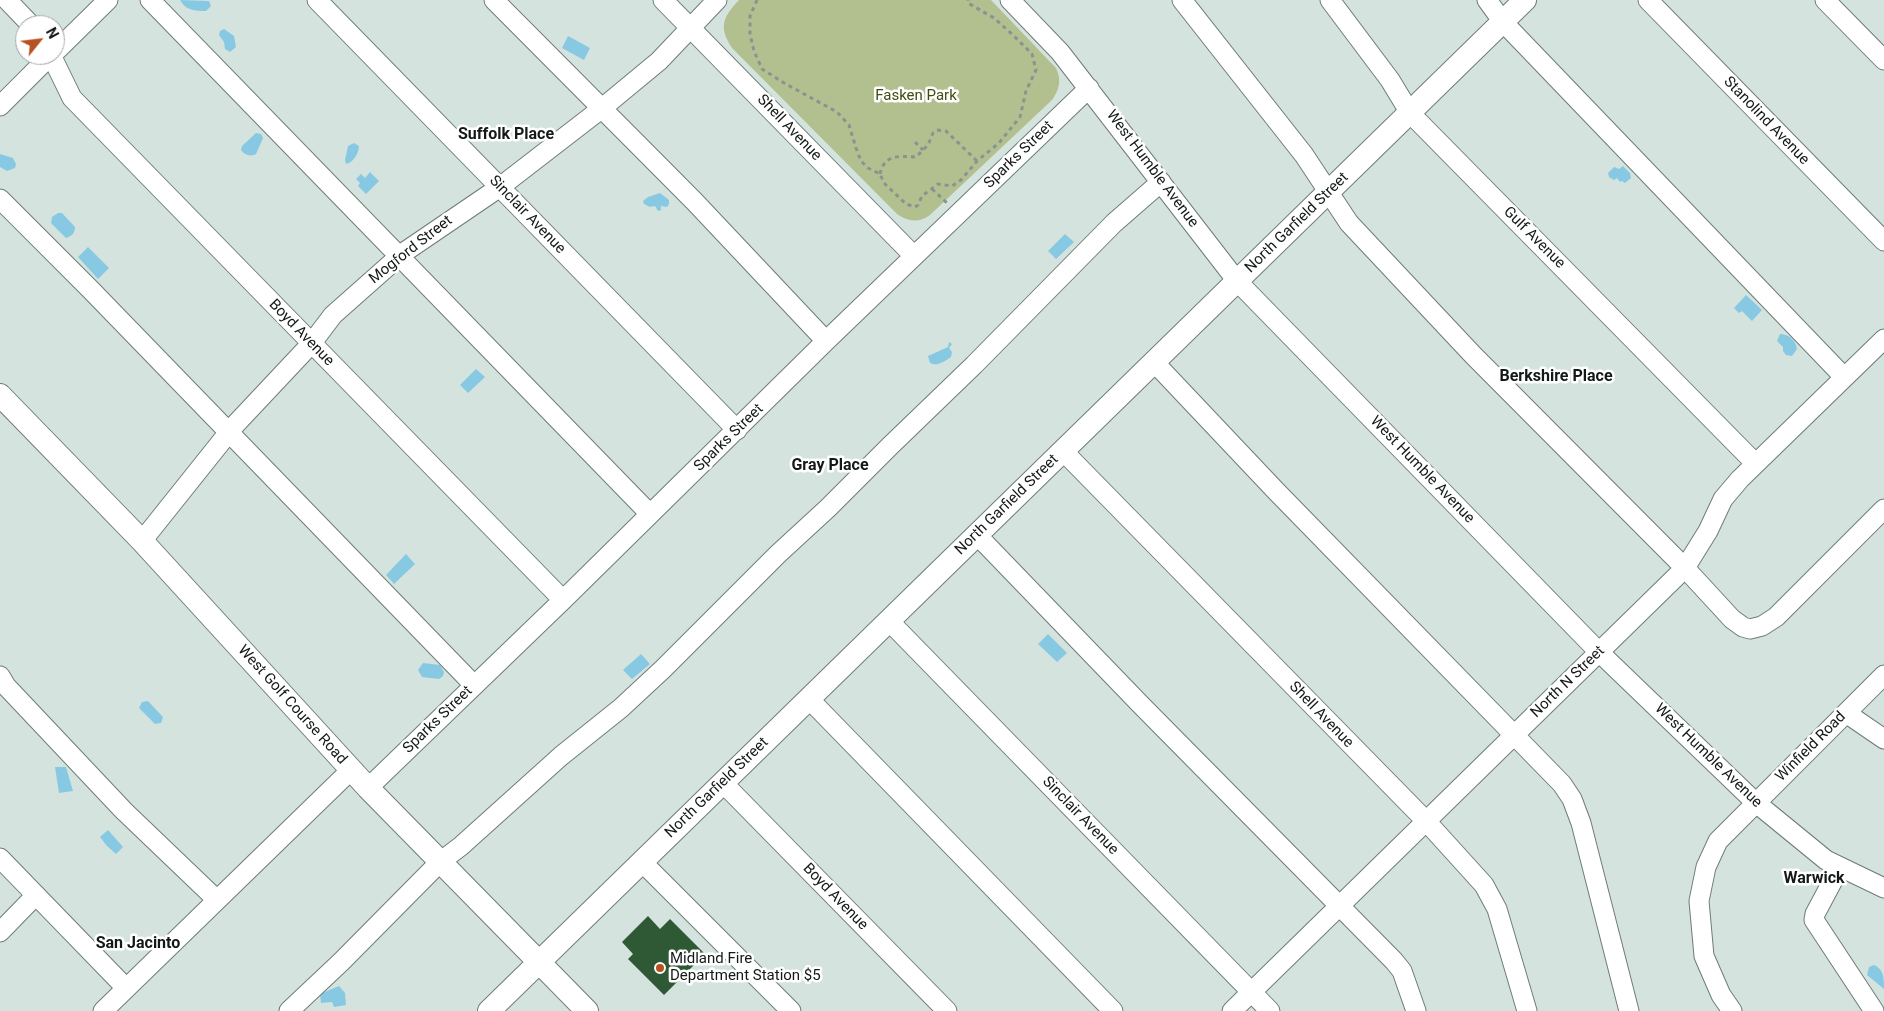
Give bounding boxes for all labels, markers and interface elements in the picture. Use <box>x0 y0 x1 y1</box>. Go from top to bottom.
north arrow <box>15 15 65 65</box>
text: N <box>43 25 62 41</box>
street label: Stanolind Avenue <box>1719 73 1813 169</box>
park label: Fasken Park <box>875 87 957 105</box>
street label: Shell Avenue <box>753 91 825 165</box>
street label: West Humble Avenue <box>1102 107 1202 231</box>
street label: Sparks Street <box>981 118 1057 192</box>
district label: Suffolk Place <box>458 125 554 145</box>
street label: North Garfield Street <box>1242 169 1352 277</box>
street label: Sinclair Avenue <box>485 172 569 258</box>
street label: Gulf Avenue <box>1499 203 1569 273</box>
street label: Mogford Street <box>366 212 456 288</box>
street label: Boyd Avenue <box>265 296 337 370</box>
district label: Berkshire Place <box>1499 367 1613 387</box>
street label: Sparks Street <box>691 401 767 475</box>
street label: West Humble Avenue <box>1366 413 1478 527</box>
street label: North Garfield Street <box>952 451 1062 559</box>
district label: Gray Place <box>791 456 869 476</box>
street label: West Golf Course Road <box>234 642 350 768</box>
street label: North N Street <box>1527 642 1609 722</box>
street label: Shell Avenue <box>1285 678 1357 752</box>
street label: Sparks Street <box>400 683 476 757</box>
street label: West Humble Avenue <box>1651 700 1765 812</box>
street label: Winfield Road <box>1772 708 1850 786</box>
street label: North Garfield Street <box>662 734 772 842</box>
street label: Sinclair Avenue <box>1038 773 1122 859</box>
street label: Boyd Avenue <box>799 860 871 934</box>
district label: Warwick <box>1783 869 1845 889</box>
district label: San Jacinto <box>96 934 180 954</box>
place label: Midland Fire Department Station $5 <box>670 950 821 985</box>
marker: Midland Fire Department Station $5 <box>654 962 666 974</box>

